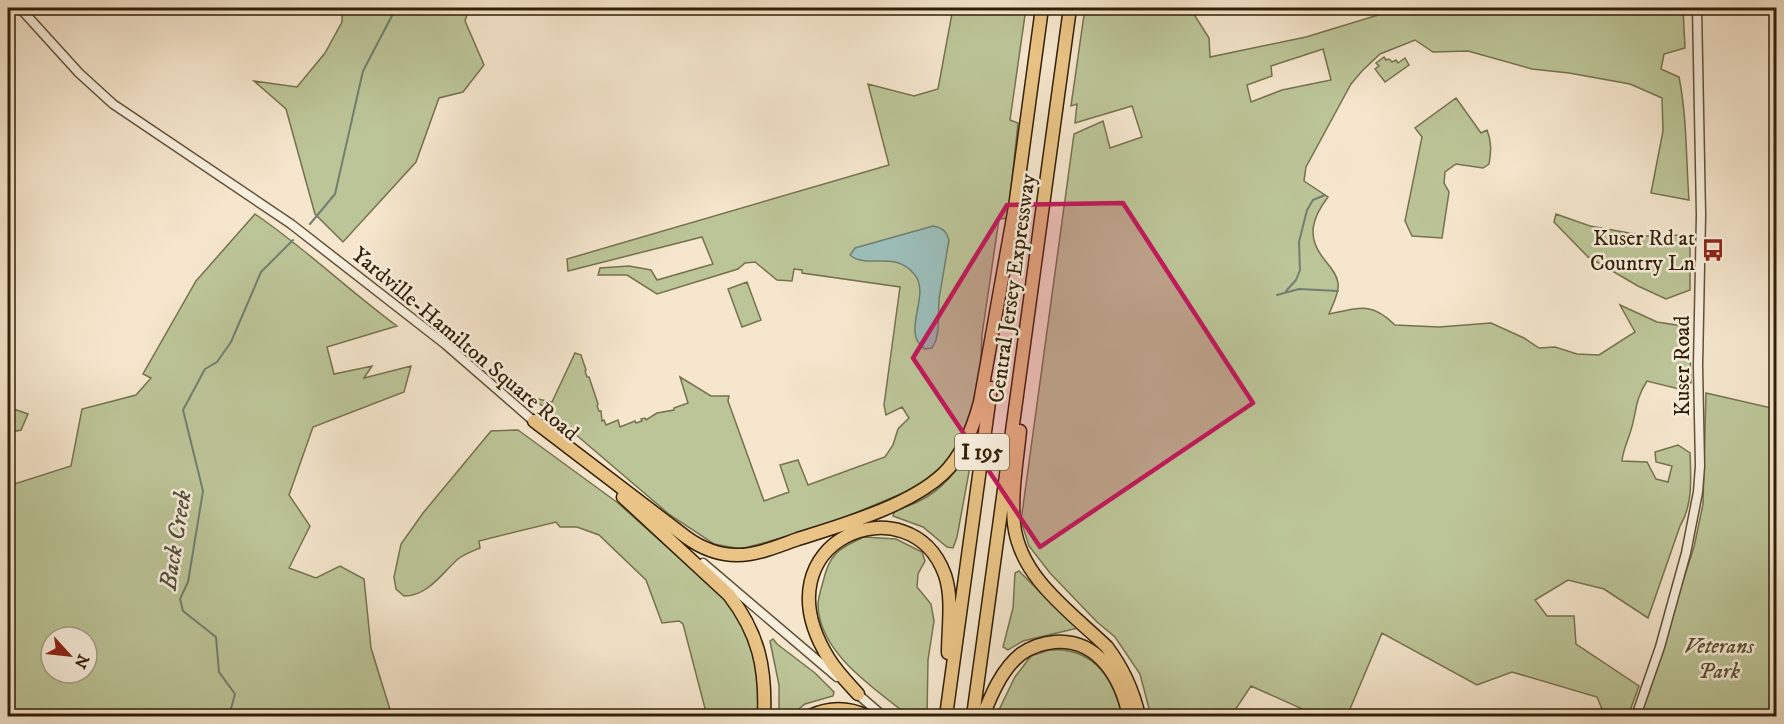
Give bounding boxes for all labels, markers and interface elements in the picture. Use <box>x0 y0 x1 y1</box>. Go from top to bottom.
street label: Central Jersey Expressway <box>983 171 1042 405</box>
place label: Kuser Rd at Country Ln <box>1590 225 1695 277</box>
bus stop icon: Kuser Rd at Country Ln <box>1700 237 1726 263</box>
street label: Yardville-Hamilton Square Road <box>346 241 584 447</box>
street label: Kuser Road <box>1669 316 1696 416</box>
road number: I 195 <box>955 434 1009 470</box>
water label: Back Creek <box>153 488 199 593</box>
north arrow <box>39 625 99 685</box>
park label: Veterans Park <box>1684 633 1755 685</box>
text: N <box>70 651 93 672</box>

